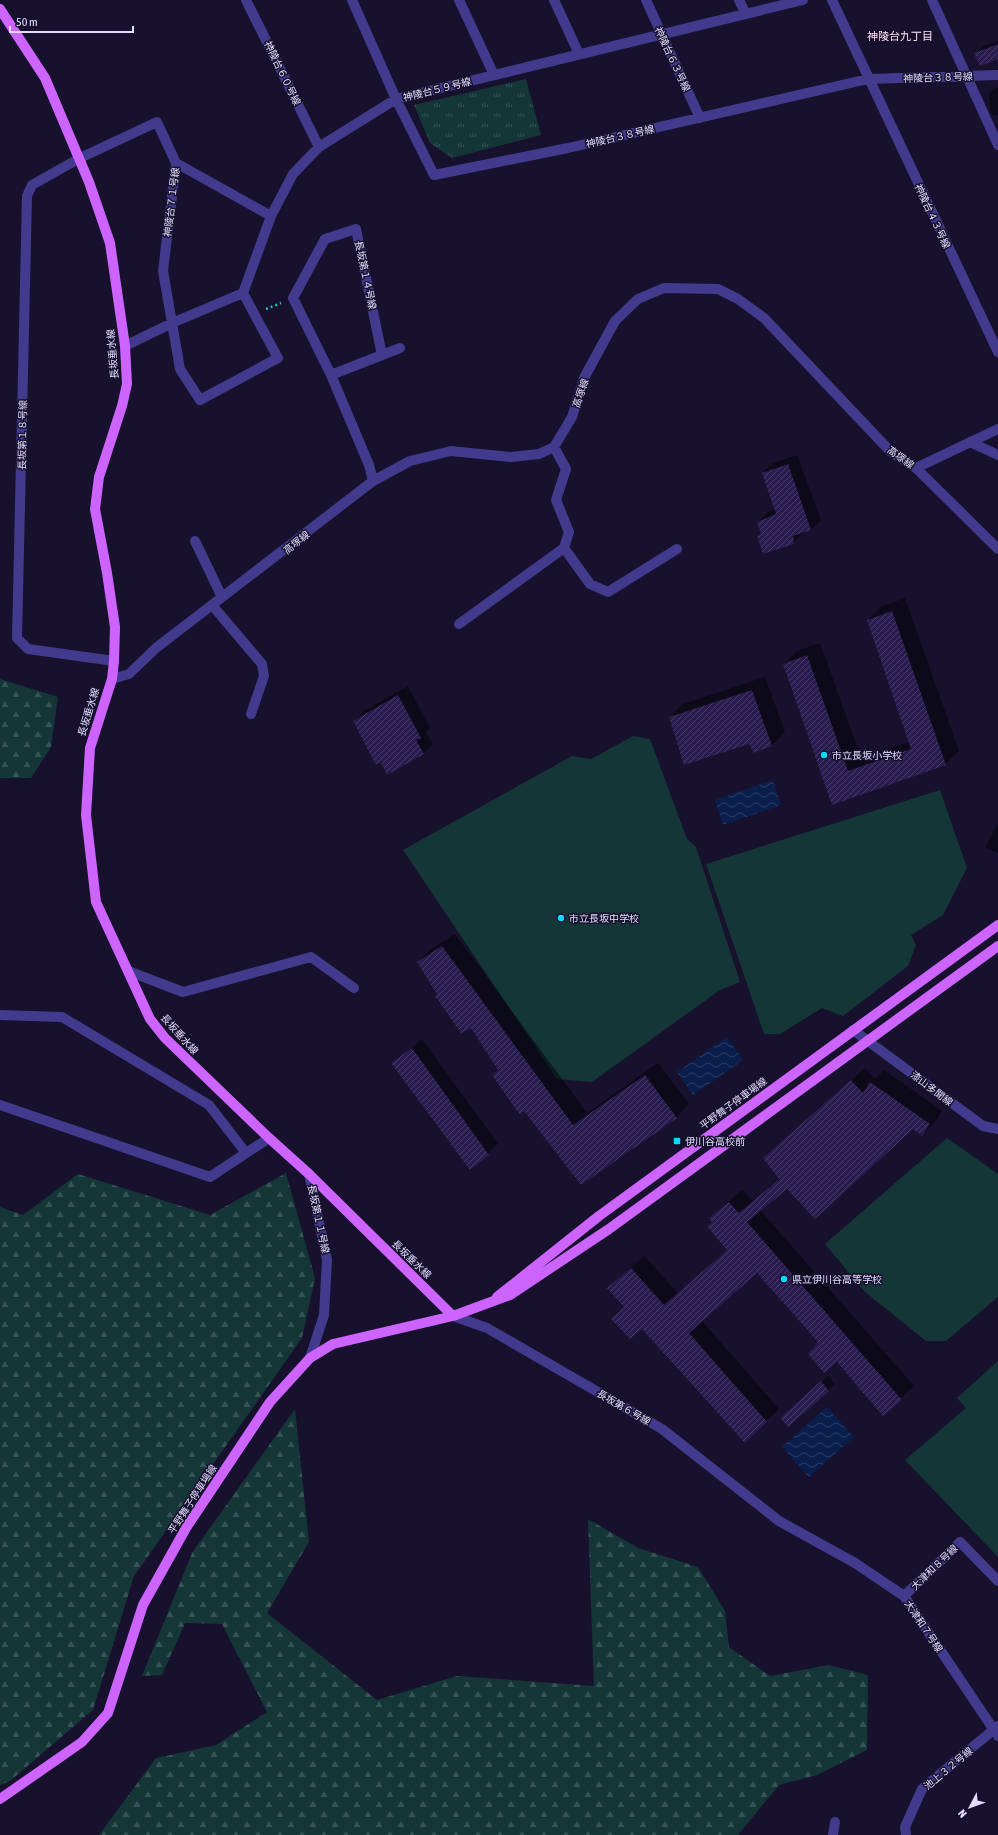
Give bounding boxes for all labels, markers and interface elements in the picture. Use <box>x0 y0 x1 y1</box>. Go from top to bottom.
scale bar <box>10 8 133 34</box>
text: 50 m <box>16 15 38 29</box>
street label: 神陵台６３号線 <box>653 25 692 93</box>
district label: 神陵台九丁目 <box>867 30 933 42</box>
street label: 神陵台６０号線 <box>262 39 303 107</box>
street label: 神陵台３８号線 <box>903 71 973 84</box>
street label: 神陵台５９号線 <box>402 76 472 103</box>
street label: 神陵台３８号線 <box>585 123 655 150</box>
street label: 神陵台７１号線 <box>162 167 181 237</box>
street label: 神陵台４３号線 <box>913 182 952 250</box>
street label: 長坂第１４号線 <box>353 240 378 310</box>
street label: 長坂垂水線 <box>105 329 120 379</box>
street label: 高塚線 <box>570 377 591 409</box>
street label: 長坂第１８号線 <box>16 400 29 470</box>
street label: 高塚線 <box>885 444 916 471</box>
street label: 高塚線 <box>281 529 312 556</box>
street label: 長坂垂水線 <box>76 687 101 738</box>
marker: 市立長坂小学校 <box>819 750 829 760</box>
place label: 市立長坂小学校 <box>832 750 902 761</box>
marker: 市立長坂中学校 <box>556 913 566 923</box>
place label: 市立長坂中学校 <box>569 913 639 924</box>
street label: 長坂垂水線 <box>159 1012 200 1057</box>
street label: 漆山多聞線 <box>908 1069 955 1108</box>
street label: 平野舞子停車場線 <box>698 1075 769 1131</box>
marker: 伊川谷高校前 <box>672 1136 682 1146</box>
place label: 伊川谷高校前 <box>685 1136 745 1147</box>
street label: 長坂第１１号線 <box>306 1184 331 1254</box>
street label: 長坂垂水線 <box>390 1238 433 1281</box>
marker: 県立伊川谷高等学校 <box>779 1274 789 1284</box>
place label: 県立伊川谷高等学校 <box>792 1274 882 1285</box>
street label: 長坂第６号線 <box>595 1388 652 1427</box>
street label: 平野舞子停車場線 <box>166 1463 219 1536</box>
street label: 大津和８号線 <box>909 1543 960 1592</box>
street label: 大津和７号線 <box>902 1598 945 1654</box>
street label: 池上３２号線 <box>922 1745 975 1792</box>
north arrow <box>950 1787 990 1827</box>
text: N <box>956 1807 969 1820</box>

